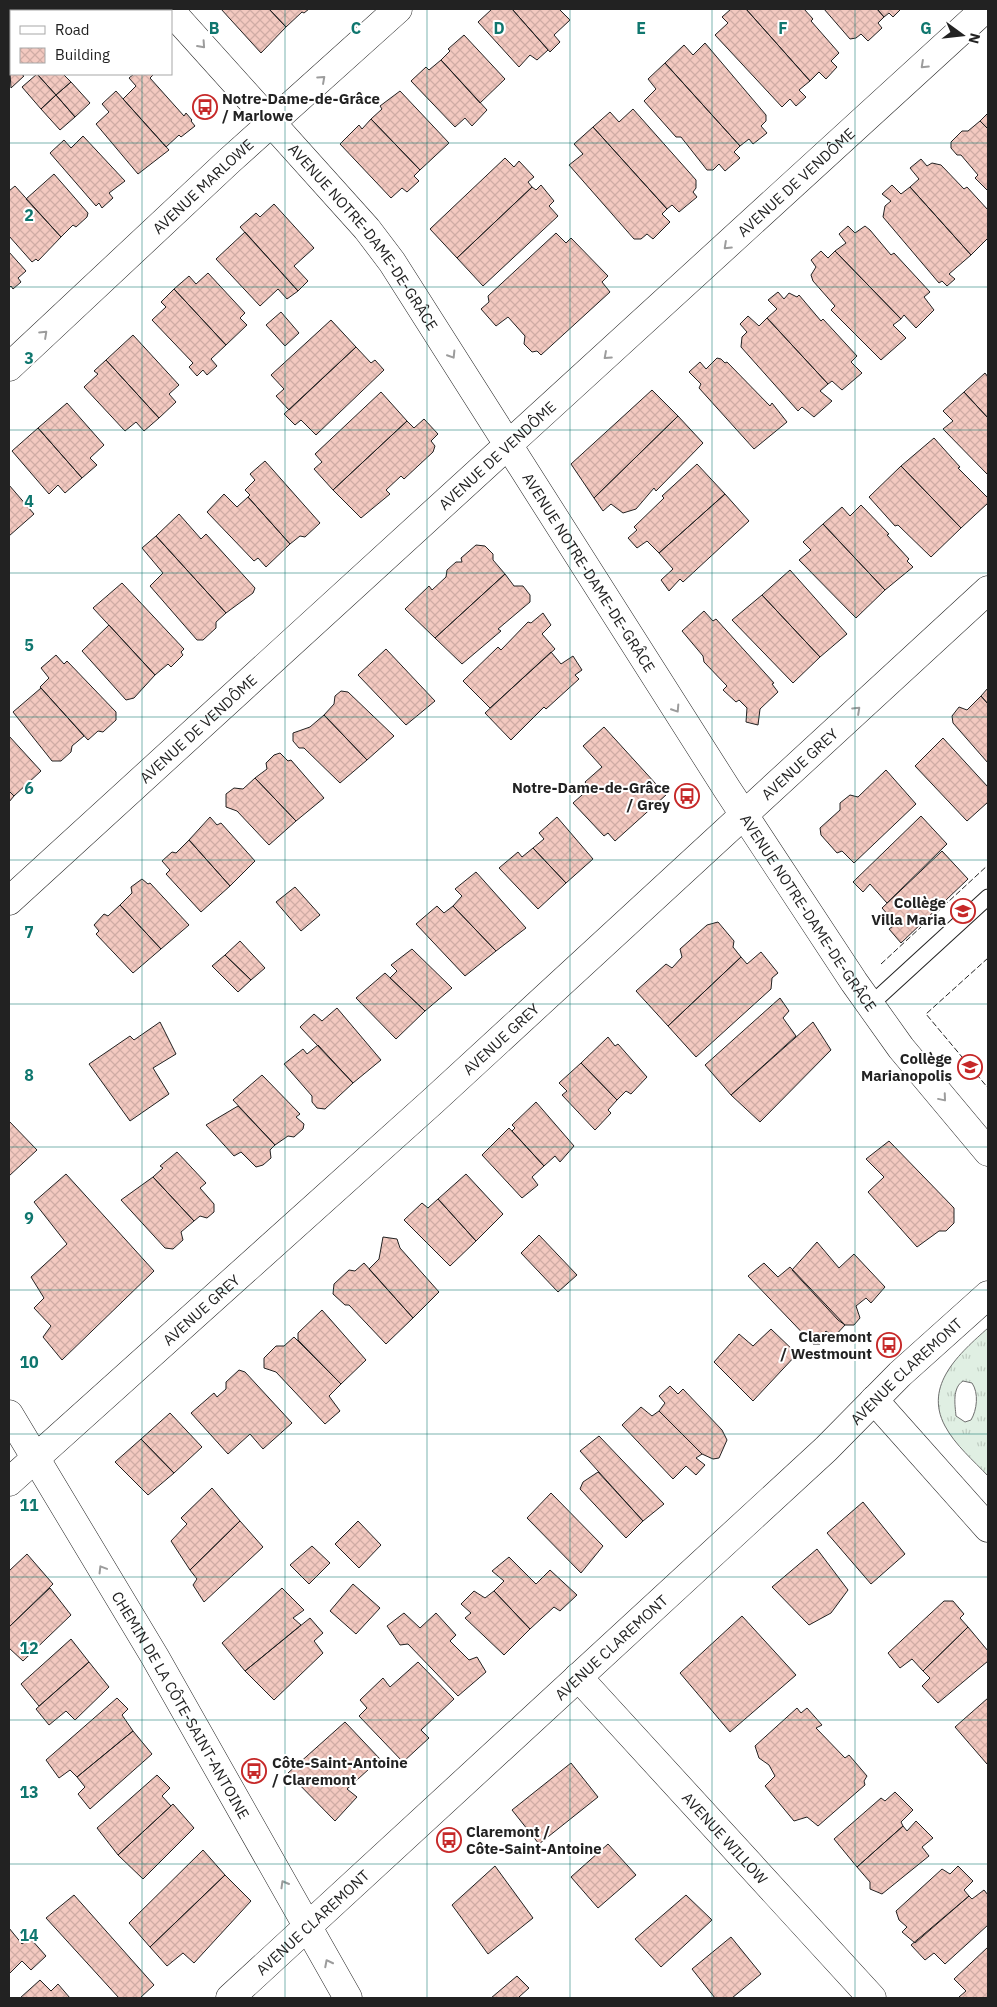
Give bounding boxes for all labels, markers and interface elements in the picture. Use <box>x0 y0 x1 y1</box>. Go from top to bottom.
legend <box>10 10 172 75</box>
north arrow <box>937 10 987 60</box>
text: B <box>209 18 220 38</box>
text: C <box>351 18 361 38</box>
text: D <box>493 18 505 38</box>
text: E <box>636 18 646 38</box>
text: F <box>778 18 788 38</box>
text: G <box>920 18 932 38</box>
text: Road <box>55 20 90 39</box>
text: N <box>965 31 985 46</box>
one-way arrow <box>196 39 205 48</box>
text: Building <box>55 45 110 64</box>
one-way arrow <box>920 59 929 68</box>
one-way arrow <box>316 76 325 85</box>
place label: Notre-Dame-de-Grâce / Marlowe <box>222 89 380 125</box>
bus stop icon: Notre-Dame-de-Grâce / Marlowe <box>192 94 218 120</box>
street label: AVENUE DE VENDÔME <box>733 123 859 240</box>
street label: AVENUE MARLOWE <box>148 134 257 238</box>
street label: AVENUE NOTRE-DAME-DE-GRÂCE <box>285 139 442 334</box>
text: 2 <box>24 205 34 225</box>
one-way arrow <box>723 240 732 249</box>
one-way arrow <box>39 331 48 340</box>
text: 3 <box>24 348 34 368</box>
one-way arrow <box>446 349 455 358</box>
one-way arrow <box>603 350 612 359</box>
street label: AVENUE DE VENDÔME <box>434 397 560 514</box>
street label: AVENUE NOTRE-DAME-DE-GRÂCE <box>519 469 660 676</box>
text: 4 <box>24 491 34 511</box>
text: 5 <box>24 635 34 655</box>
street label: AVENUE DE VENDÔME <box>135 670 261 787</box>
one-way arrow <box>670 703 679 712</box>
one-way arrow <box>852 707 861 716</box>
street label: AVENUE GREY <box>757 724 842 804</box>
text: 6 <box>24 778 34 798</box>
place label: Notre-Dame-de-Grâce / Grey <box>512 778 670 814</box>
bus stop icon: Notre-Dame-de-Grâce / Grey <box>674 783 700 809</box>
street label: AVENUE NOTRE-DAME-DE-GRÂCE <box>736 810 881 1015</box>
place label: Collège Villa Maria <box>871 893 946 929</box>
school or university icon: Collège Villa Maria <box>950 898 976 924</box>
text: 7 <box>24 922 34 942</box>
street label: AVENUE GREY <box>458 999 543 1079</box>
place label: Collège Marianopolis <box>861 1049 952 1085</box>
school or university icon: Collège Marianopolis <box>957 1054 983 1080</box>
text: 8 <box>24 1065 34 1085</box>
one-way arrow <box>938 1093 947 1102</box>
text: 9 <box>24 1208 34 1228</box>
street label: AVENUE GREY <box>158 1270 244 1349</box>
street label: AVENUE CLAREMONT <box>846 1313 966 1429</box>
place label: Claremont / Westmount <box>780 1327 872 1363</box>
bus stop icon: Claremont / Westmount <box>876 1332 902 1358</box>
text: 10 <box>19 1352 39 1372</box>
text: 11 <box>19 1495 39 1515</box>
one-way arrow <box>98 1565 108 1574</box>
street label: CHEMIN DE LA CÔTE-SAINT-ANTOINE <box>108 1587 254 1822</box>
street label: AVENUE CLAREMONT <box>550 1590 672 1704</box>
text: 12 <box>19 1638 39 1658</box>
place label: Côte-Saint-Antoine / Claremont <box>272 1753 408 1789</box>
bus stop icon: Côte-Saint-Antoine / Claremont <box>241 1758 267 1784</box>
text: 13 <box>19 1782 39 1802</box>
street label: AVENUE WILLOW <box>678 1788 773 1888</box>
place label: Claremont / Côte-Saint-Antoine <box>466 1822 602 1858</box>
bus stop icon: Claremont / Côte-Saint-Antoine <box>436 1827 462 1853</box>
street label: AVENUE CLAREMONT <box>252 1865 373 1979</box>
one-way arrow <box>281 1880 291 1889</box>
text: 14 <box>19 1925 39 1945</box>
one-way arrow <box>324 1959 334 1968</box>

